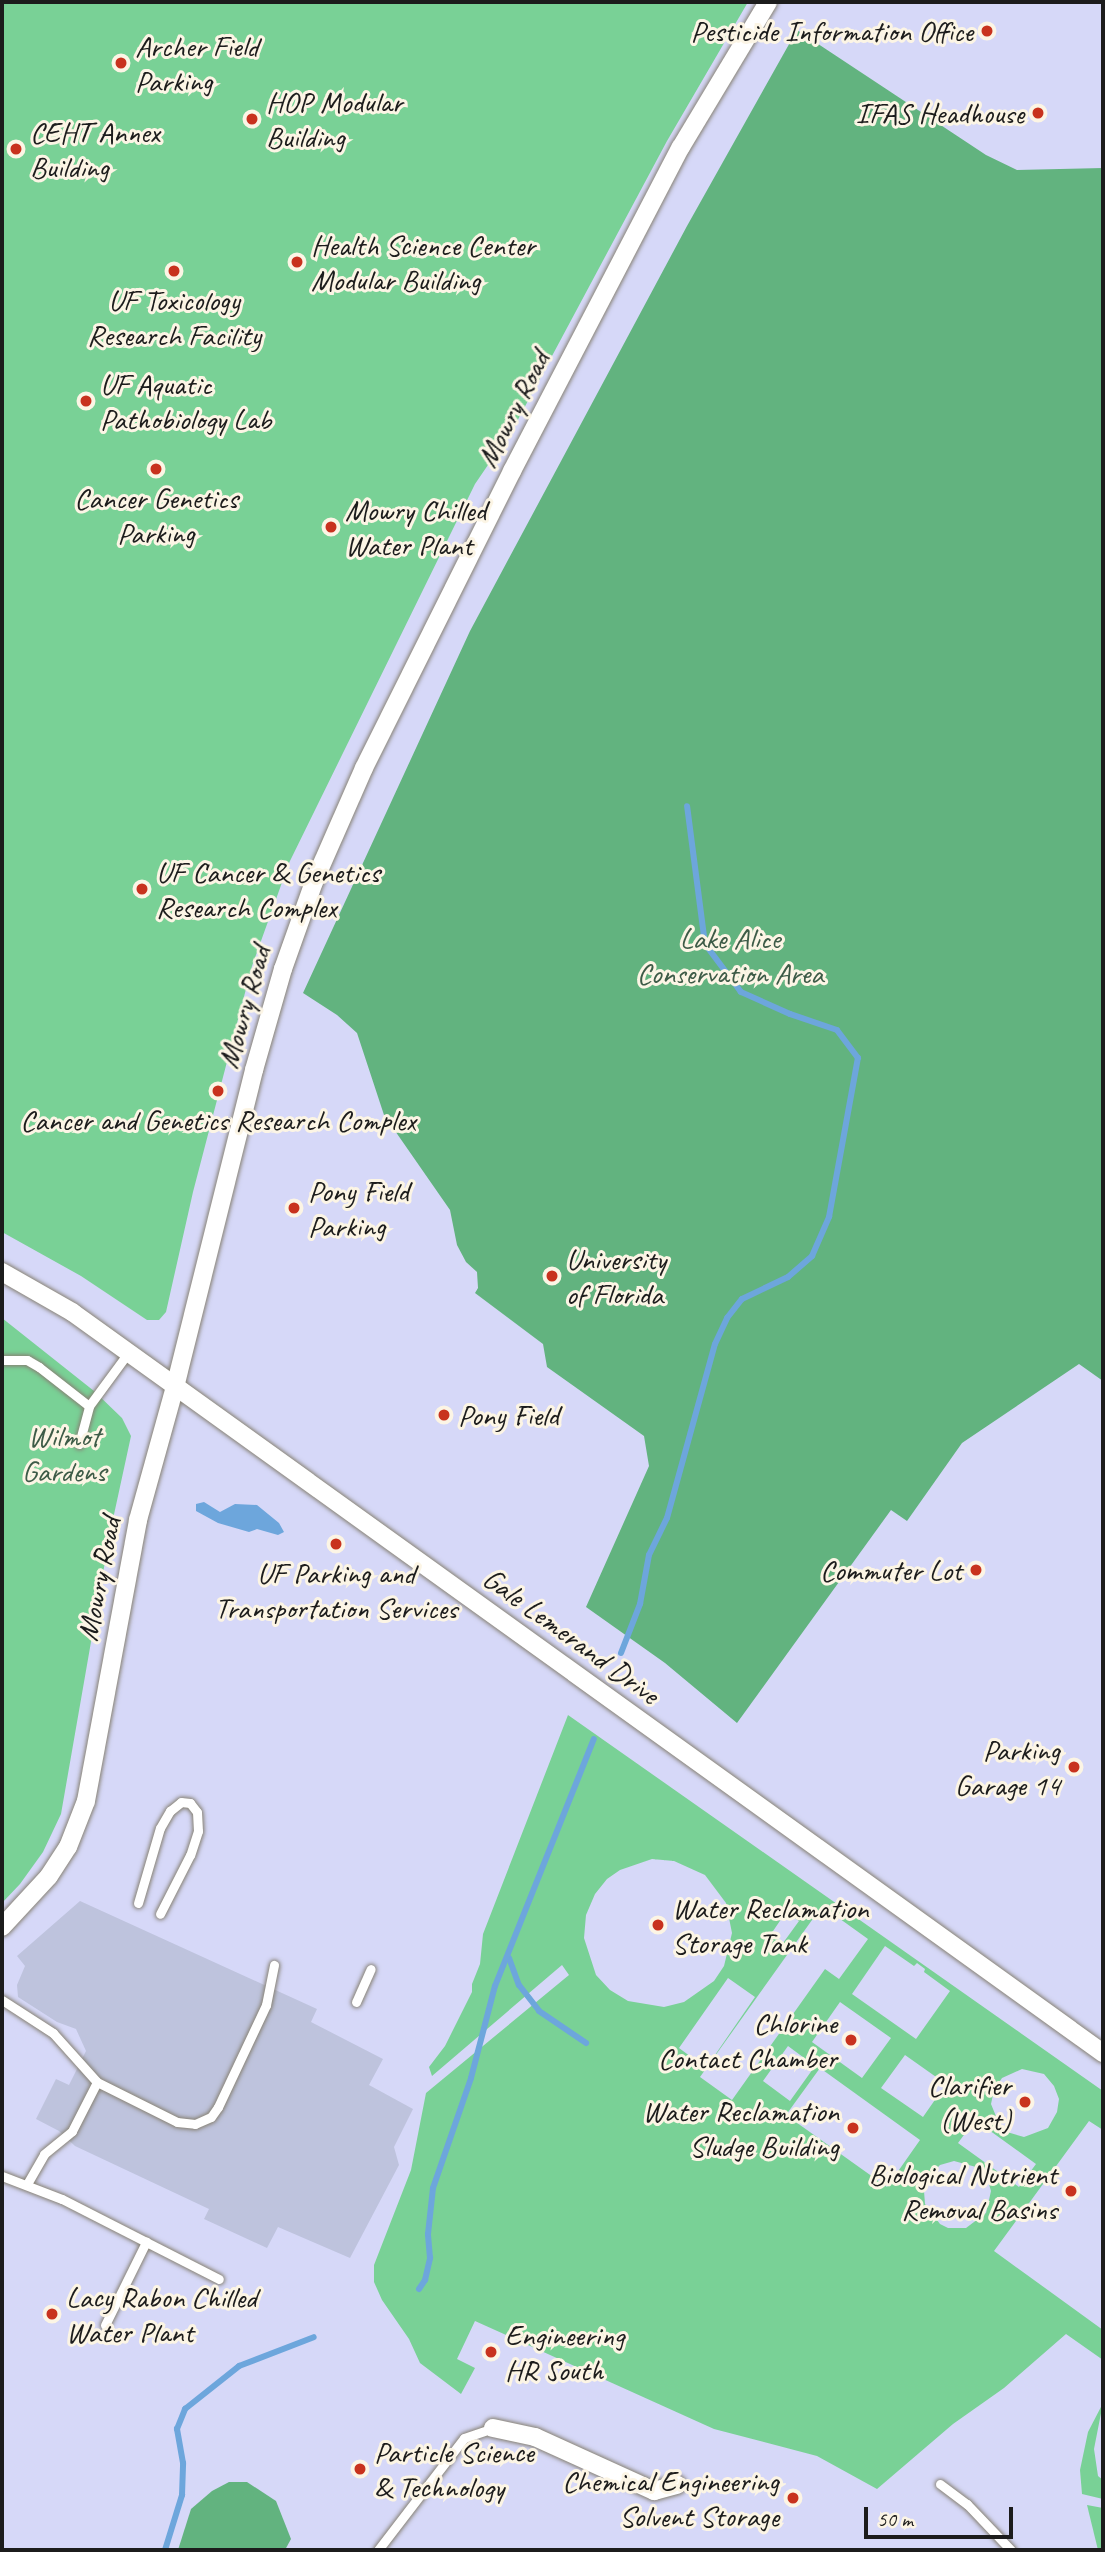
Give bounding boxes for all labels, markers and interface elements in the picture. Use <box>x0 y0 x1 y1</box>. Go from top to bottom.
place label: Pesticide Information Office <box>693 13 973 49</box>
marker: Pesticide Information Office <box>979 23 995 39</box>
place label: Archer Field Parking <box>135 28 259 98</box>
marker: Archer Field Parking <box>113 55 129 71</box>
place label: HOP Modular Building <box>266 84 402 154</box>
place label: IFAS Headhouse <box>856 95 1024 131</box>
marker: IFAS Headhouse <box>1030 105 1046 121</box>
marker: HOP Modular Building <box>244 111 260 127</box>
place label: CEHT Annex Building <box>30 114 159 184</box>
marker: CEHT Annex Building <box>8 141 24 157</box>
place label: Health Science Center Modular Building <box>311 227 535 298</box>
marker: Health Science Center Modular Building <box>289 254 305 270</box>
marker: UF Toxicology Research Facility <box>166 263 182 279</box>
place label: UF Toxicology Research Facility <box>87 282 261 352</box>
street label: Mowry Road <box>468 345 558 473</box>
place label: UF Aquatic Pathobiology Lab <box>100 366 272 436</box>
marker: UF Aquatic Pathobiology Lab <box>78 393 94 409</box>
marker: Cancer Genetics Parking <box>148 461 164 477</box>
place label: Cancer Genetics Parking <box>74 480 238 550</box>
place label: Mowry Chilled Water Plant <box>345 492 486 562</box>
marker: Mowry Chilled Water Plant <box>323 519 339 535</box>
place label: UF Cancer & Genetics Research Complex <box>156 854 379 924</box>
marker: UF Cancer & Genetics Research Complex <box>134 881 150 897</box>
park label: Lake Alice Conservation Area <box>637 920 823 990</box>
street label: Mowry Road <box>209 942 279 1072</box>
marker: Cancer and Genetics Research Complex <box>210 1083 226 1099</box>
place label: Cancer and Genetics Research Complex <box>20 1102 416 1138</box>
place label: Pony Field Parking <box>308 1173 409 1244</box>
marker: Pony Field Parking <box>286 1200 302 1216</box>
place label: University of Florida <box>566 1241 666 1312</box>
marker: University of Florida <box>544 1268 560 1284</box>
place label: Pony Field <box>458 1397 559 1433</box>
marker: Pony Field <box>436 1407 452 1423</box>
park label: Wilmot Gardens <box>22 1418 106 1488</box>
street label: Mowry Road <box>69 1514 129 1644</box>
marker: UF Parking and Transportation Services <box>328 1536 344 1552</box>
place label: Commuter Lot <box>820 1552 962 1588</box>
place label: UF Parking and Transportation Services <box>215 1555 457 1626</box>
street label: Gale Lemerand Drive <box>476 1560 666 1712</box>
marker: Commuter Lot <box>968 1562 984 1578</box>
place label: Parking Garage 14 <box>955 1732 1060 1802</box>
marker: Parking Garage 14 <box>1066 1759 1082 1775</box>
place label: Water Reclamation Storage Tank <box>672 1890 867 1960</box>
marker: Water Reclamation Storage Tank <box>650 1917 666 1933</box>
place label: Chlorine Contact Chamber <box>655 2005 837 2076</box>
marker: Chlorine Contact Chamber <box>843 2032 859 2048</box>
place label: Clarifier (West) <box>928 2067 1011 2138</box>
place label: Water Reclamation Sludge Building <box>644 2093 839 2164</box>
marker: Clarifier (West) <box>1017 2094 1033 2110</box>
marker: Water Reclamation Sludge Building <box>845 2120 861 2136</box>
place label: Biological Nutrient Removal Basins <box>869 2156 1057 2226</box>
marker: Biological Nutrient Removal Basins <box>1063 2183 1079 2199</box>
place label: Lacy Rabon Chilled Water Plant <box>66 2279 259 2350</box>
marker: Lacy Rabon Chilled Water Plant <box>44 2306 60 2322</box>
place label: Engineering HR South <box>505 2317 624 2388</box>
marker: Engineering HR South <box>483 2344 499 2360</box>
place label: Particle Science & Technology <box>374 2434 534 2504</box>
marker: Particle Science & Technology <box>352 2461 368 2477</box>
place label: Chemical Engineering Solvent Storage <box>562 2463 779 2534</box>
marker: Chemical Engineering Solvent Storage <box>785 2490 801 2506</box>
scale bar <box>867 2492 1016 2536</box>
text: 50 m <box>877 2506 913 2532</box>

